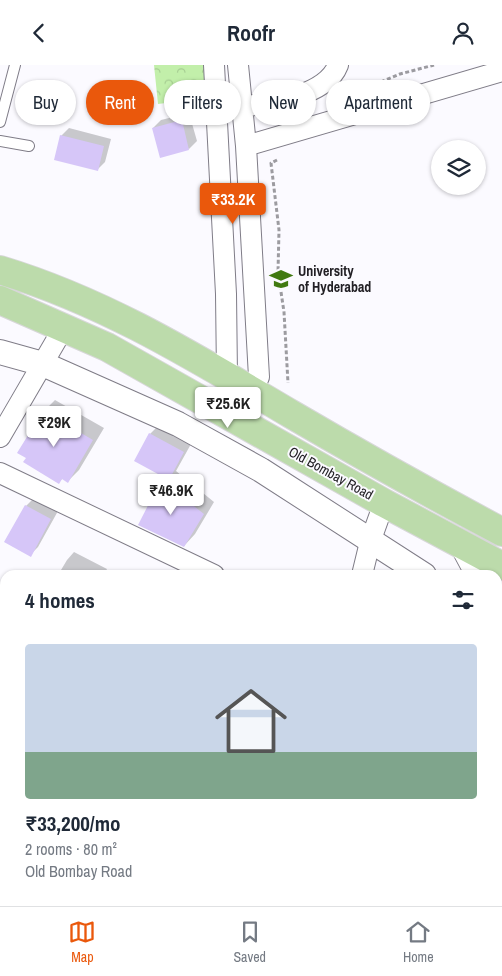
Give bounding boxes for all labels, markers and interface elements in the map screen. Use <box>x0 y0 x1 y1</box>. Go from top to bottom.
text: Roofr <box>227 18 275 48</box>
icon: back <box>25 19 53 47</box>
icon: person <box>449 19 477 47</box>
chip: Buy <box>15 80 76 125</box>
chip: Rent <box>86 80 154 125</box>
chip: Filters <box>164 80 241 125</box>
chip: New <box>251 80 316 125</box>
chip: Apartment <box>326 80 430 125</box>
map controls <box>431 140 486 195</box>
button: layers <box>431 140 486 195</box>
pin: ₹33.2K <box>192 183 274 225</box>
text: ₹33.2K <box>211 188 255 210</box>
place label: University of Hyderabad <box>298 262 371 296</box>
school or university icon: University of Hyderabad <box>268 266 294 292</box>
pin: ₹25.6K <box>187 387 269 429</box>
text: ₹25.6K <box>206 392 250 414</box>
pin: ₹29K <box>24 405 84 448</box>
text: ₹29K <box>37 411 71 433</box>
street label: Old Bombay Road <box>286 442 376 504</box>
pin: ₹46.9K <box>130 473 212 516</box>
text: ₹46.9K <box>149 479 193 501</box>
text: 4 homes <box>25 586 95 615</box>
icon: filters <box>449 586 477 614</box>
icon: home <box>206 676 296 766</box>
text: ₹33,200/mo <box>25 809 120 838</box>
text: 2 rooms · 80 m² <box>25 838 117 860</box>
text: Old Bombay Road <box>25 860 132 882</box>
tab: Map <box>68 918 96 966</box>
tab: Saved <box>233 918 266 966</box>
tab: Home <box>403 918 434 966</box>

